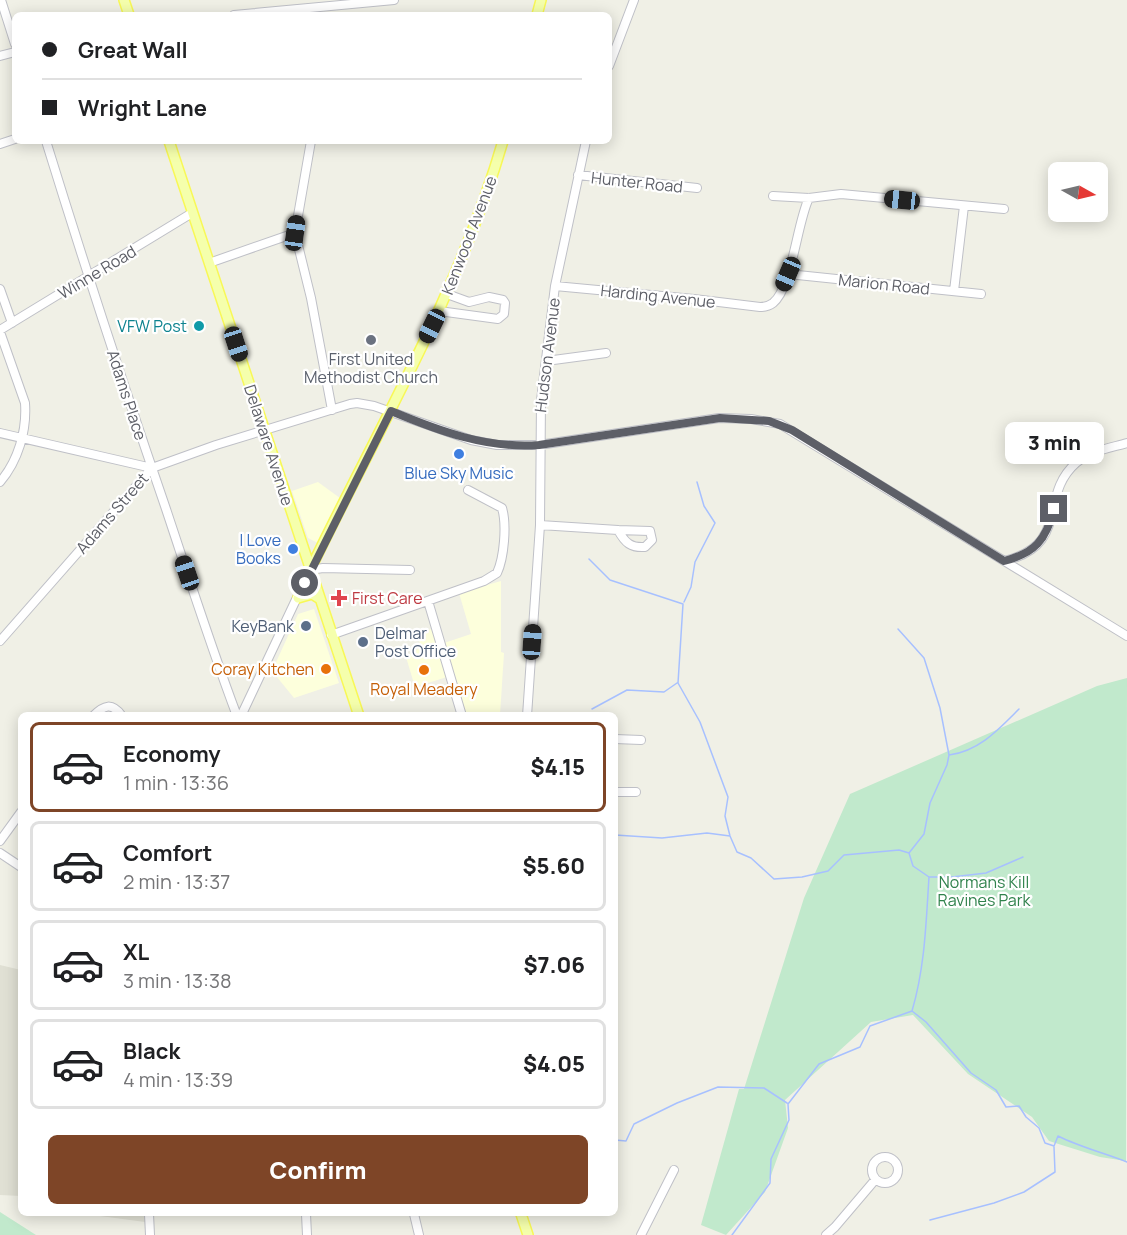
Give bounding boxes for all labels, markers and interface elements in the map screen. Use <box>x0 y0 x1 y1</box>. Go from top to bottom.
text: Great Wall <box>78 35 188 65</box>
text: Wright Lane <box>78 93 207 123</box>
north arrow <box>1048 162 1108 222</box>
map controls <box>1048 162 1108 222</box>
street label: Hunter Road <box>590 166 684 198</box>
street label: Kenwood Avenue <box>436 172 502 298</box>
car <box>883 189 921 211</box>
car <box>284 214 306 252</box>
street label: Winne Road <box>54 240 140 304</box>
car <box>773 254 803 294</box>
street label: Marion Road <box>837 268 931 300</box>
street label: Harding Avenue <box>599 279 717 313</box>
street label: Hudson Avenue <box>529 296 565 414</box>
car <box>416 306 448 346</box>
place label: VFW Post <box>117 315 187 337</box>
marker: VFW Post <box>192 319 206 333</box>
car <box>222 324 250 364</box>
marker: First United Methodist Church <box>364 333 378 347</box>
street label: Adams Place <box>102 347 152 443</box>
place label: First United Methodist Church <box>304 348 438 388</box>
street label: Delaware Avenue <box>239 382 299 508</box>
callout: 3 min <box>1004 422 1104 464</box>
text: 3 min <box>1028 429 1081 456</box>
marker: Blue Sky Music <box>452 447 466 461</box>
place label: Blue Sky Music <box>405 462 514 484</box>
street label: Adams Street <box>71 468 153 558</box>
route end <box>1040 495 1067 522</box>
place label: I Love Books <box>236 529 281 569</box>
marker: I Love Books <box>286 542 300 556</box>
car <box>173 553 201 593</box>
route start <box>291 569 318 596</box>
place label: First Care <box>352 587 423 609</box>
marker: First Care <box>330 589 348 607</box>
place label: KeyBank <box>231 615 295 637</box>
marker: KeyBank <box>299 619 313 633</box>
place label: Delmar Post Office <box>375 622 456 662</box>
car <box>522 623 542 661</box>
marker: Delmar Post Office <box>356 635 370 649</box>
place label: Coray Kitchen <box>211 658 314 680</box>
marker: Coray Kitchen <box>319 662 333 676</box>
marker: Royal Meadery <box>417 663 431 677</box>
place label: Royal Meadery <box>370 678 478 700</box>
text: Economy <box>123 739 221 769</box>
icon: car <box>51 740 105 794</box>
text: $4.15 <box>530 752 585 782</box>
text: 1 min · 13:36 <box>123 769 229 796</box>
text: Comfort <box>123 838 212 868</box>
icon: car <box>51 839 105 893</box>
text: $5.60 <box>522 851 585 881</box>
text: 2 min · 13:37 <box>123 868 230 895</box>
park label: Normans Kill Ravines Park <box>938 871 1031 911</box>
text: XL <box>123 937 149 967</box>
icon: car <box>51 938 105 992</box>
text: $7.06 <box>523 950 585 980</box>
text: 3 min · 13:38 <box>123 967 232 994</box>
text: Black <box>123 1036 180 1066</box>
icon: car <box>51 1037 105 1091</box>
text: $4.05 <box>523 1049 585 1079</box>
text: 4 min · 13:39 <box>123 1066 233 1093</box>
button: Confirm <box>48 1135 588 1204</box>

